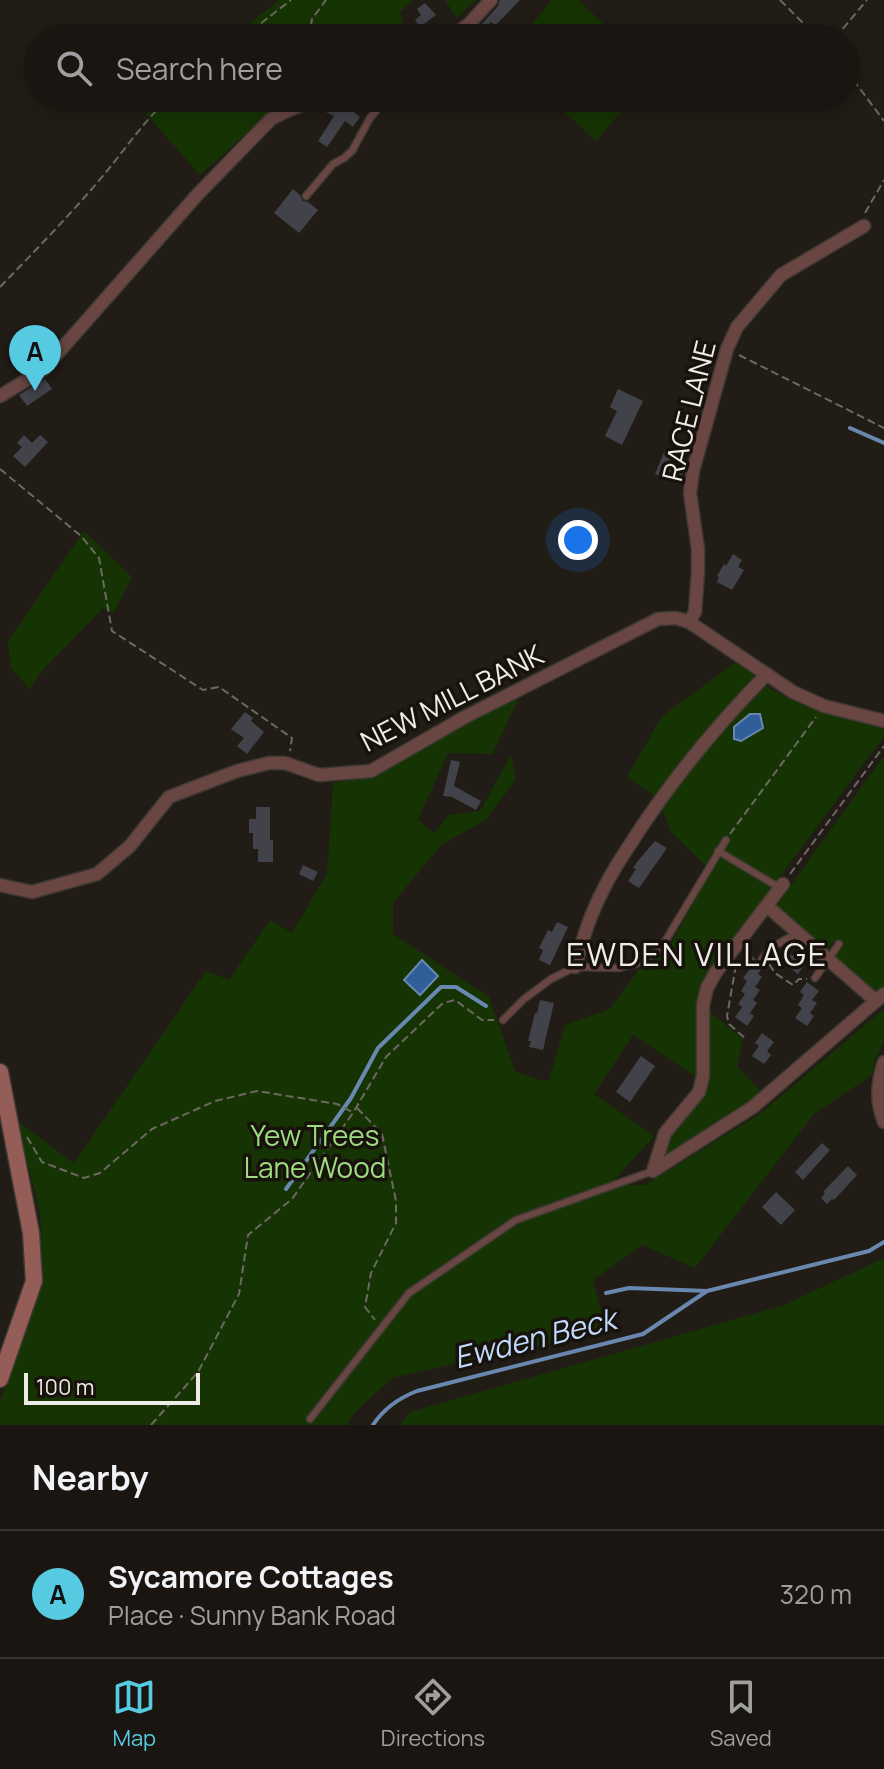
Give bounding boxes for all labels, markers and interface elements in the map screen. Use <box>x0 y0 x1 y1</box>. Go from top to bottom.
search box <box>24 24 860 112</box>
icon: search <box>52 46 96 90</box>
text: Search here <box>116 48 283 89</box>
pin: A <box>9 325 61 391</box>
street label: RACE LANE <box>652 336 724 485</box>
your location <box>558 520 598 560</box>
street label: NEW MILL BANK <box>354 635 550 760</box>
district label: EWDEN VILLAGE <box>566 932 828 976</box>
park label: Yew Trees Lane Wood <box>244 1116 386 1186</box>
water label: Ewden Beck <box>449 1297 624 1377</box>
scale bar <box>24 1369 200 1405</box>
text: 100 m <box>36 1372 94 1402</box>
text: Nearby <box>32 1454 148 1500</box>
text: Sycamore Cottages <box>108 1556 394 1597</box>
text: A <box>49 1576 67 1612</box>
text: 320 m <box>780 1576 852 1612</box>
text: Place · Sunny Bank Road <box>108 1597 396 1633</box>
tab: Map <box>112 1675 156 1753</box>
tab: Directions <box>381 1675 485 1753</box>
tab: Saved <box>710 1675 772 1753</box>

